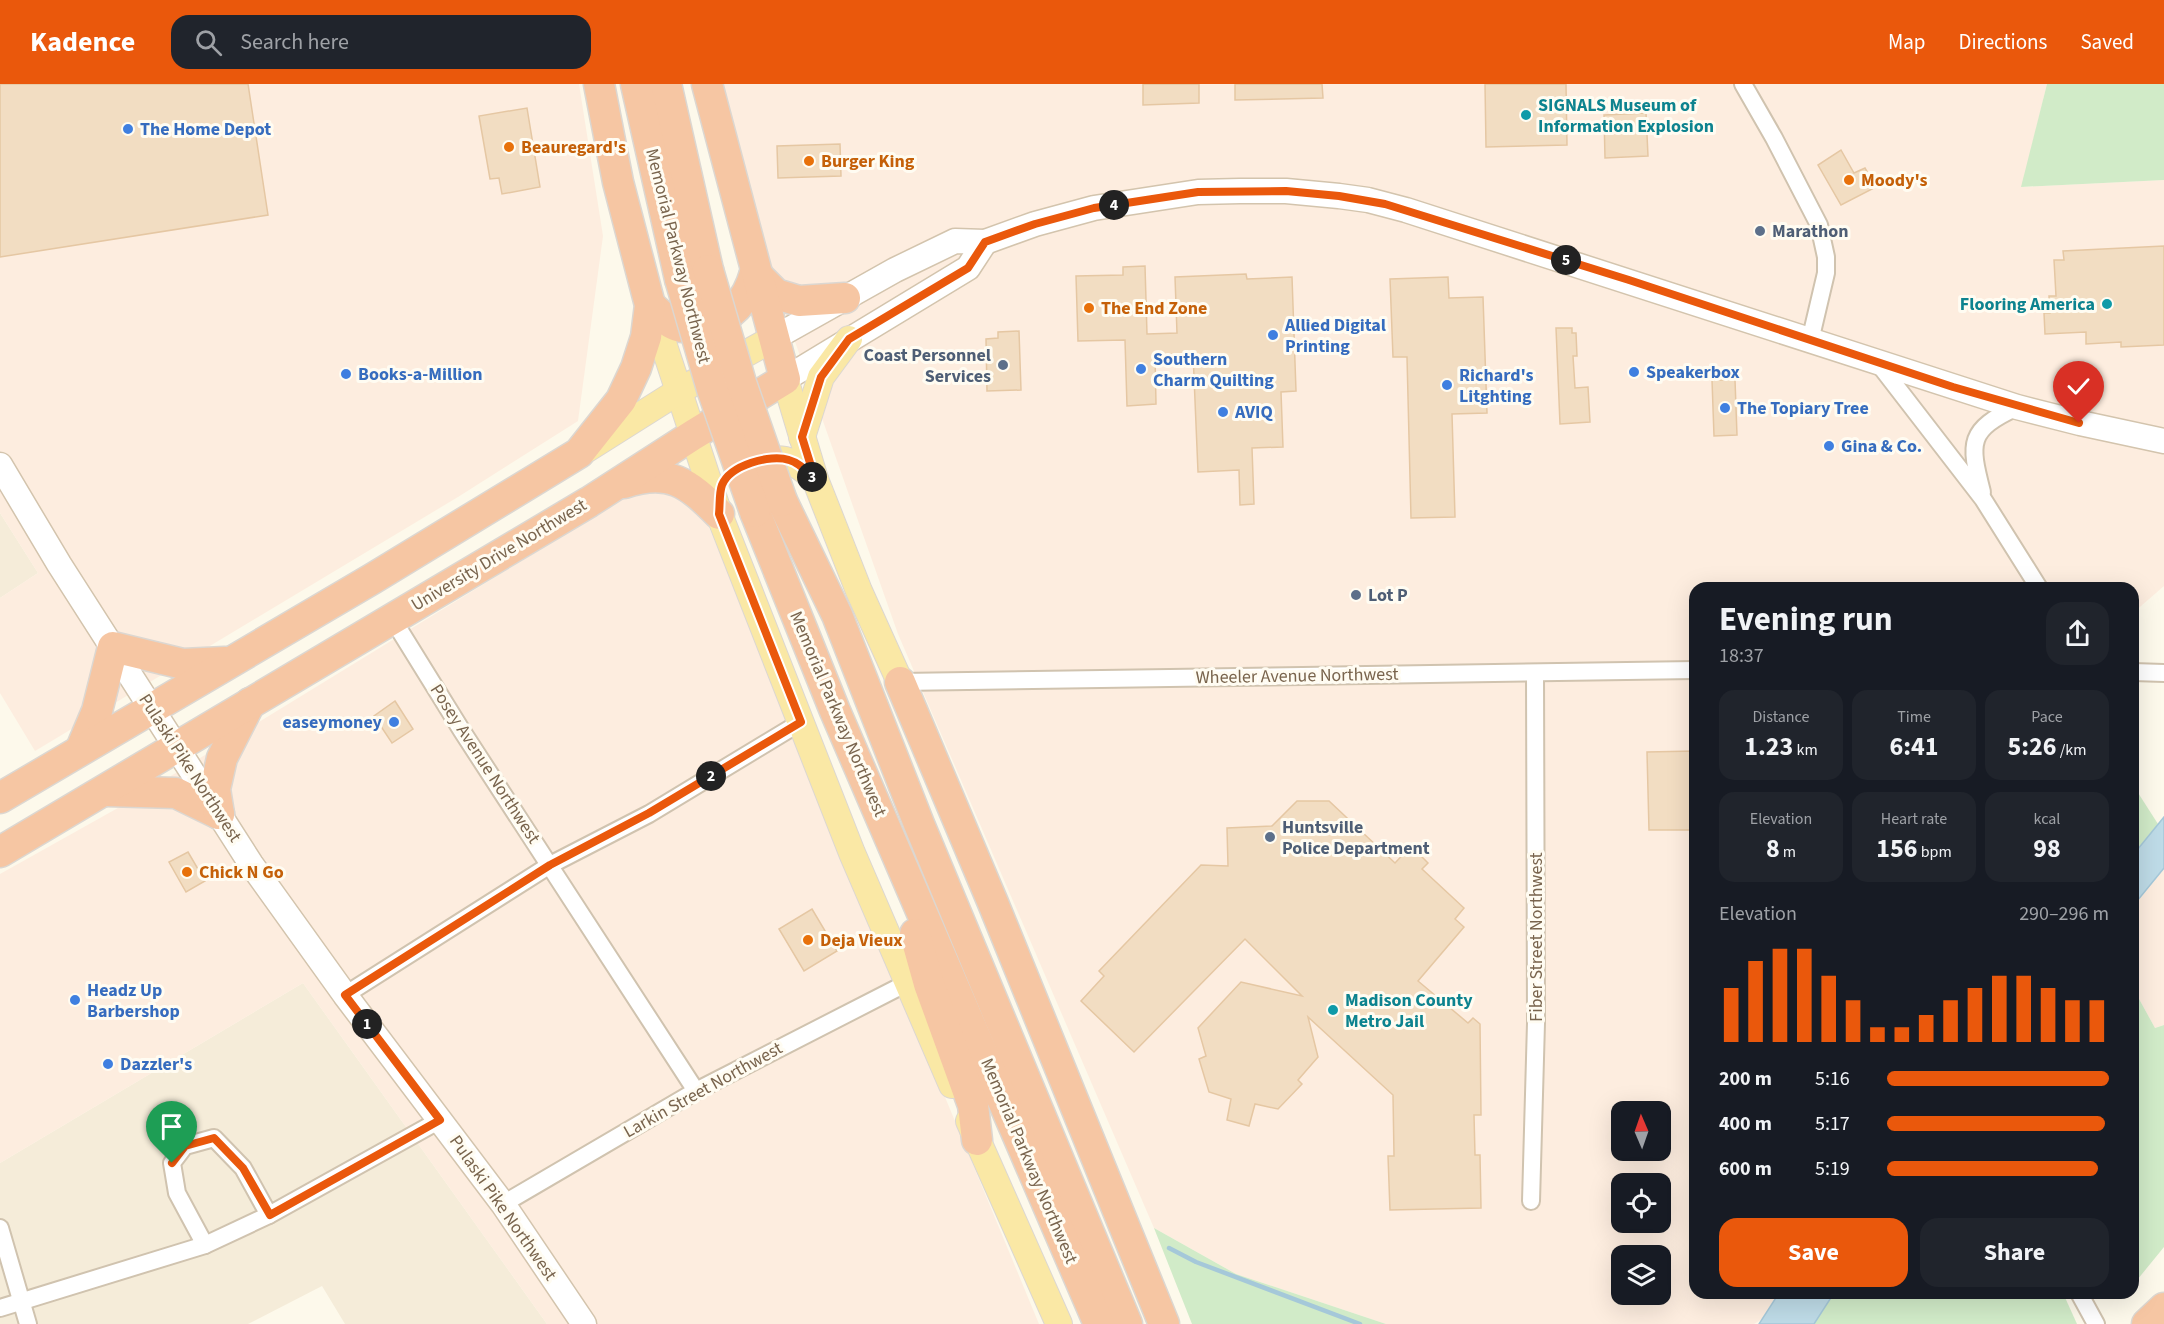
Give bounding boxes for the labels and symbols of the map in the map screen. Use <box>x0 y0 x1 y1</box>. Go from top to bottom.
place label: SIGNALS Museum of Information Explosion <box>1538 93 1714 139</box>
marker: SIGNALS Museum of Information Explosion <box>1519 108 1533 122</box>
place label: The Home Depot <box>140 117 271 142</box>
marker: The Home Depot <box>121 122 135 136</box>
place label: Beauregard's <box>521 135 626 160</box>
marker: Beauregard's <box>502 140 516 154</box>
street label: Memorial Parkway Northwest <box>639 146 717 366</box>
place label: Burger King <box>821 149 915 174</box>
marker: Burger King <box>802 154 816 168</box>
place label: Moody's <box>1861 168 1927 193</box>
marker: Moody's <box>1842 173 1856 187</box>
pin: 4 <box>1099 190 1129 220</box>
place label: Marathon <box>1772 219 1848 244</box>
marker: Marathon <box>1753 224 1767 238</box>
pin: 5 <box>1551 245 1581 275</box>
place label: Flooring America <box>1960 292 2095 317</box>
place label: The End Zone <box>1101 296 1207 321</box>
marker: Flooring America <box>2100 297 2114 311</box>
marker: The End Zone <box>1082 301 1096 315</box>
place label: Allied Digital Printing <box>1284 313 1386 359</box>
marker: Allied Digital Printing <box>1266 328 1280 342</box>
place label: Coast Personnel Services <box>863 343 991 389</box>
place label: Southern Charm Quilting <box>1153 347 1274 393</box>
marker: Coast Personnel Services <box>996 358 1010 372</box>
place label: Speakerbox <box>1646 360 1740 385</box>
pin <box>2053 361 2104 423</box>
place label: Books-a-Million <box>358 362 483 387</box>
marker: Southern Charm Quilting <box>1134 362 1148 376</box>
place label: Richard's Litghting <box>1459 363 1534 409</box>
marker: Speakerbox <box>1627 365 1641 379</box>
marker: Books-a-Million <box>339 367 353 381</box>
marker: Richard's Litghting <box>1440 378 1454 392</box>
place label: The Topiary Tree <box>1737 396 1869 421</box>
place label: AVIQ <box>1234 400 1273 425</box>
marker: The Topiary Tree <box>1718 401 1732 415</box>
marker: AVIQ <box>1216 405 1230 419</box>
place label: Gina & Co. <box>1841 434 1922 459</box>
marker: Gina & Co. <box>1822 439 1836 453</box>
pin: 3 <box>797 462 827 492</box>
street label: University Drive Northwest <box>407 493 591 617</box>
place label: Lot P <box>1368 583 1408 608</box>
marker: Lot P <box>1349 588 1363 602</box>
street label: Memorial Parkway Northwest <box>783 608 893 820</box>
street label: Wheeler Avenue Northwest <box>1195 662 1399 690</box>
street label: Posey Avenue Northwest <box>424 679 546 849</box>
street label: Pulaski Pike Northwest <box>133 689 247 847</box>
place label: easeymoney <box>283 710 383 735</box>
marker: easeymoney <box>387 715 401 729</box>
pin: 2 <box>696 761 726 791</box>
place label: Huntsville Police Department <box>1282 815 1430 861</box>
marker: Huntsville Police Department <box>1263 830 1277 844</box>
street label: Fiber Street Northwest <box>1524 852 1549 1022</box>
place label: Chick N Go <box>199 860 284 885</box>
marker: Chick N Go <box>180 865 194 879</box>
place label: Deja Vieux <box>820 928 903 953</box>
marker: Deja Vieux <box>801 933 815 947</box>
place label: Headz Up Barbershop <box>87 978 180 1024</box>
place label: Madison County Metro Jail <box>1345 988 1473 1034</box>
marker: Headz Up Barbershop <box>68 993 82 1007</box>
marker: Madison County Metro Jail <box>1326 1003 1340 1017</box>
pin: 1 <box>352 1009 382 1039</box>
street label: Larkin Street Northwest <box>619 1036 787 1144</box>
place label: Dazzler's <box>120 1052 192 1077</box>
street label: Memorial Parkway Northwest <box>974 1055 1084 1267</box>
marker: Dazzler's <box>101 1057 115 1071</box>
pin <box>146 1101 197 1163</box>
north arrow <box>1611 1101 1671 1161</box>
street label: Pulaski Pike Northwest <box>443 1130 563 1286</box>

